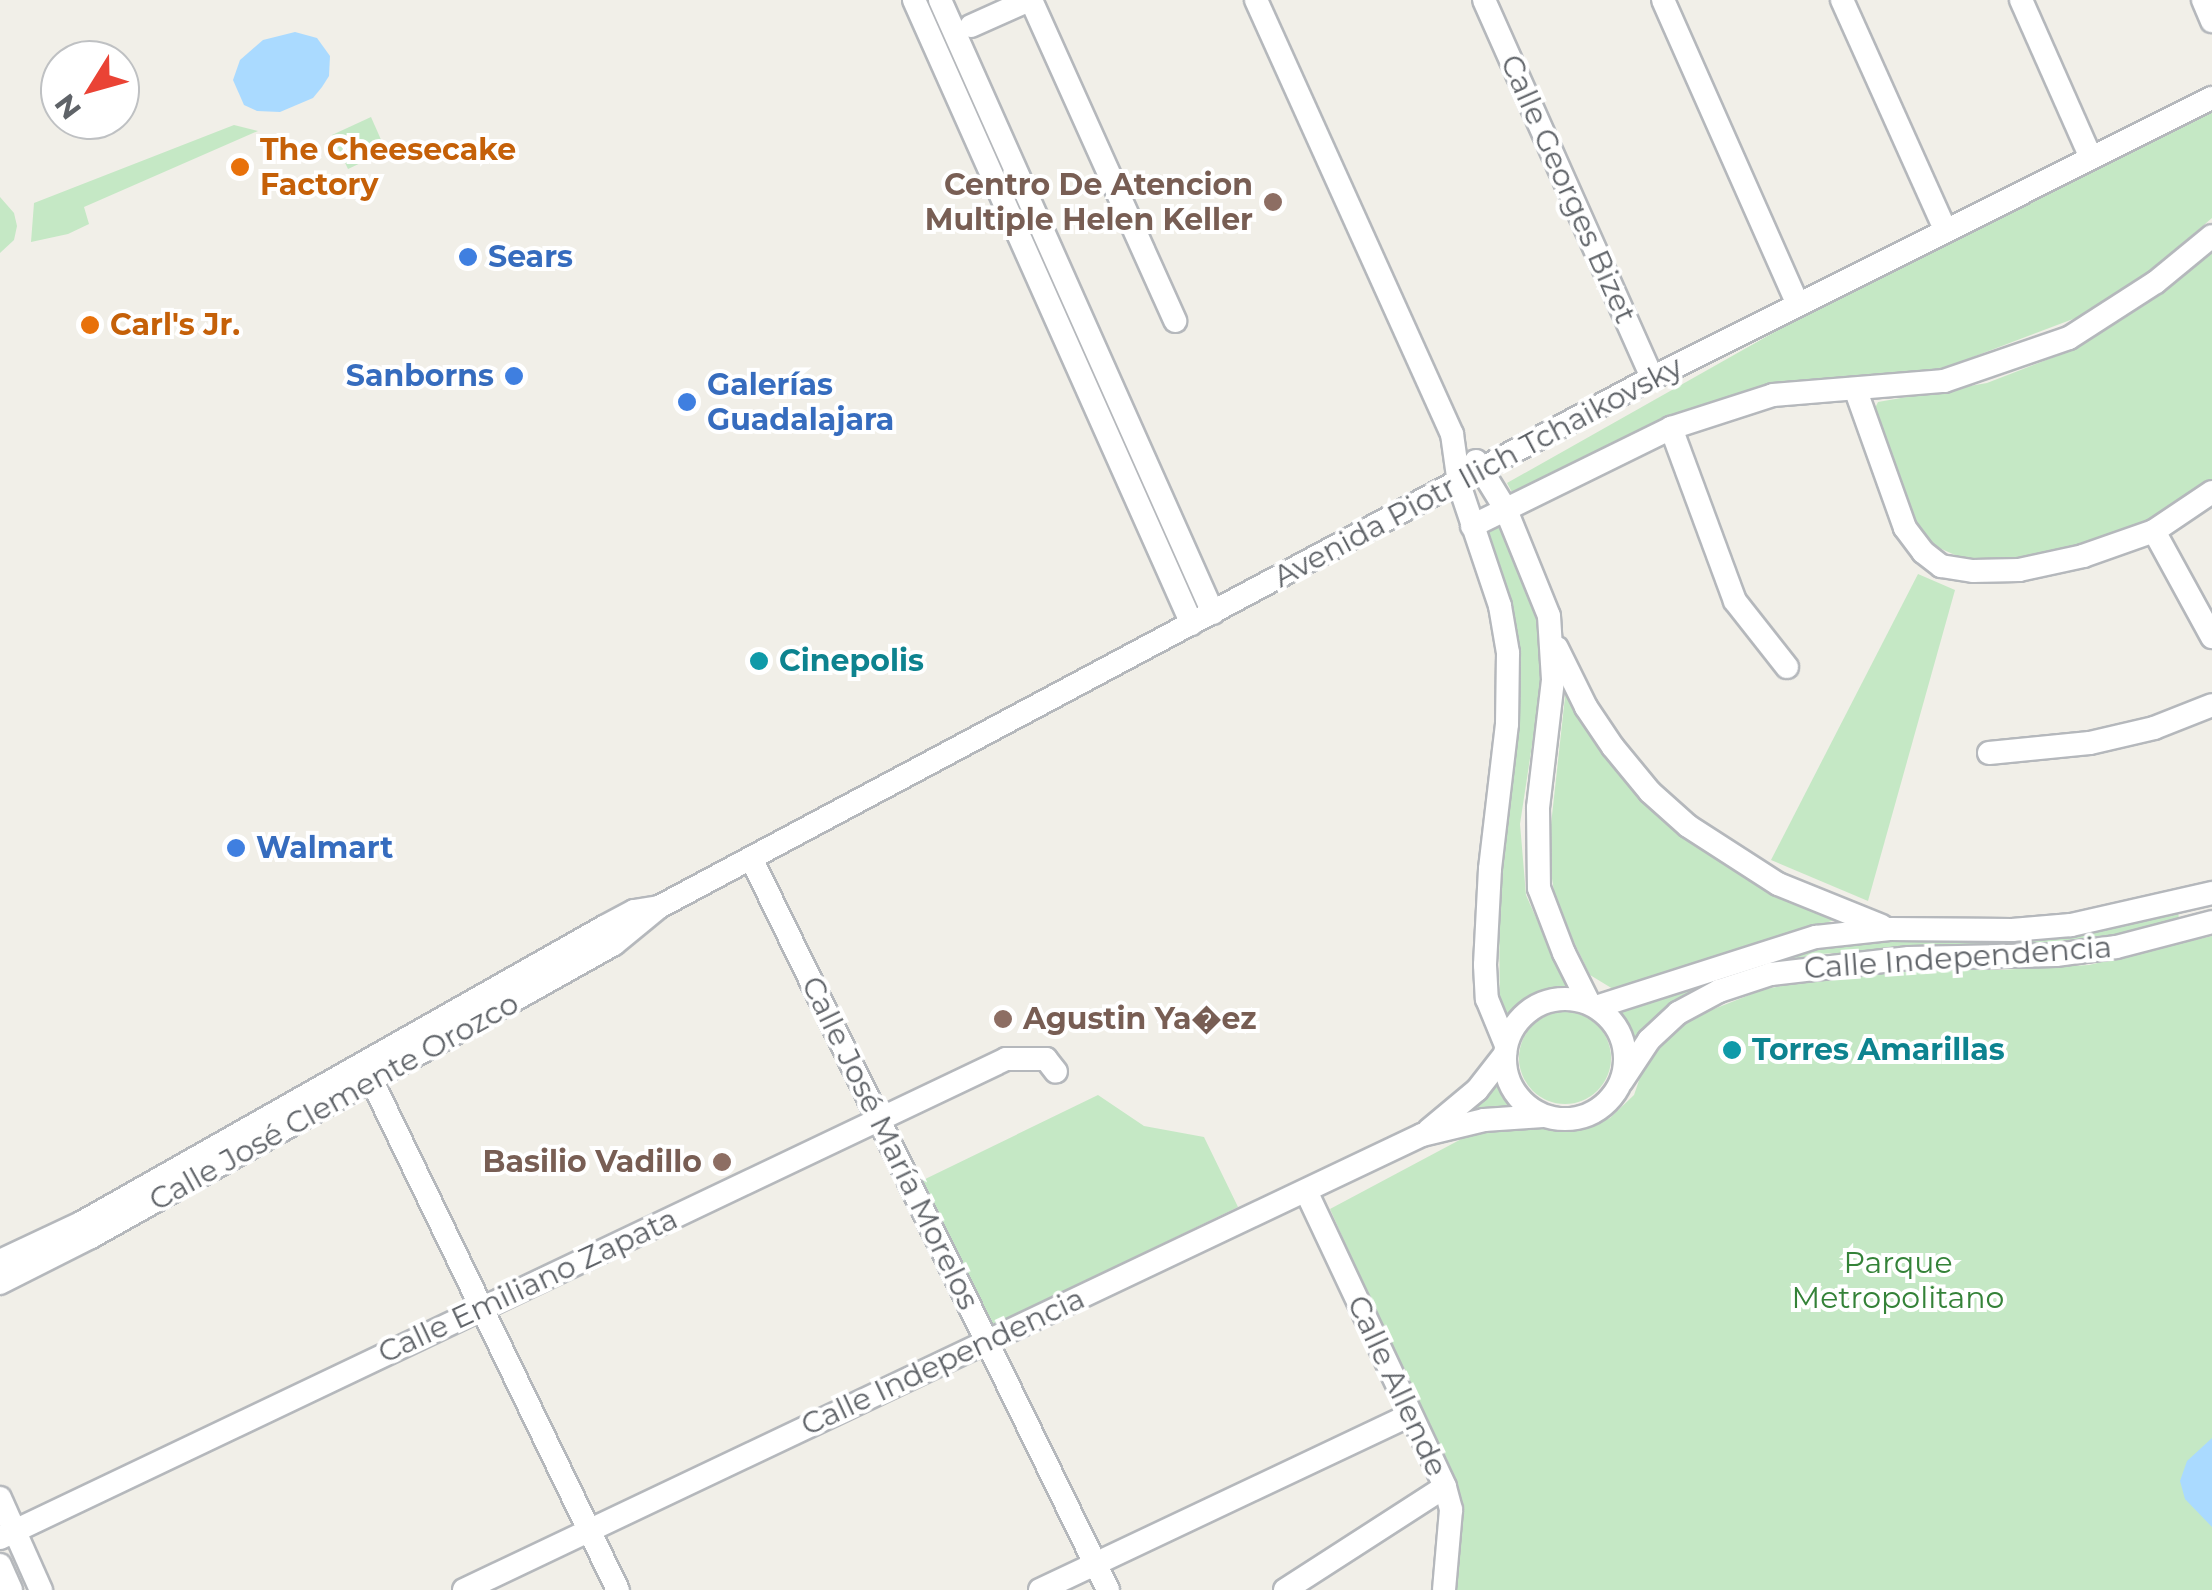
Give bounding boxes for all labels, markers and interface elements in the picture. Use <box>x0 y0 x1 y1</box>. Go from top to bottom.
north arrow <box>40 40 140 140</box>
street label: Calle Georges Bizet <box>1493 49 1643 329</box>
text: N <box>47 88 88 126</box>
place label: The Cheesecake Factory <box>260 132 516 202</box>
marker: The Cheesecake Factory <box>229 156 251 178</box>
place label: Centro De Atencion Multiple Helen Keller <box>925 167 1253 238</box>
marker: Centro De Atencion Multiple Helen Keller <box>1262 191 1284 213</box>
place label: Sears <box>488 239 573 275</box>
marker: Sears <box>457 246 479 268</box>
place label: Carl's Jr. <box>110 307 240 343</box>
marker: Carl's Jr. <box>79 314 101 336</box>
street label: Avenida Piotr Ilich Tchaikovsky <box>1268 349 1688 595</box>
place label: Sanborns <box>346 358 494 394</box>
marker: Sanborns <box>503 365 525 387</box>
place label: Galerías Guadalajara <box>707 367 894 438</box>
marker: Galerías Guadalajara <box>676 391 698 413</box>
place label: Cinepolis <box>779 643 924 679</box>
marker: Cinepolis <box>748 650 770 672</box>
place label: Walmart <box>256 830 393 866</box>
marker: Walmart <box>225 837 247 859</box>
street label: Calle Independencia <box>1803 929 2113 987</box>
street label: Calle José María Morelos <box>794 971 986 1315</box>
street label: Calle José Clemente Orozco <box>143 985 525 1219</box>
place label: Agustin Ya�ez <box>1023 1001 1257 1037</box>
marker: Agustin Ya�ez <box>992 1008 1014 1030</box>
place label: Torres Amarillas <box>1752 1032 2005 1068</box>
marker: Torres Amarillas <box>1721 1039 1743 1061</box>
place label: Basilio Vadillo <box>483 1144 702 1180</box>
marker: Basilio Vadillo <box>711 1151 733 1173</box>
street label: Calle Emiliano Zapata <box>373 1201 683 1371</box>
park label: Parque Metropolitano <box>1792 1245 2004 1316</box>
street label: Calle Independencia <box>796 1280 1090 1444</box>
street label: Calle Allende <box>1339 1290 1455 1482</box>

